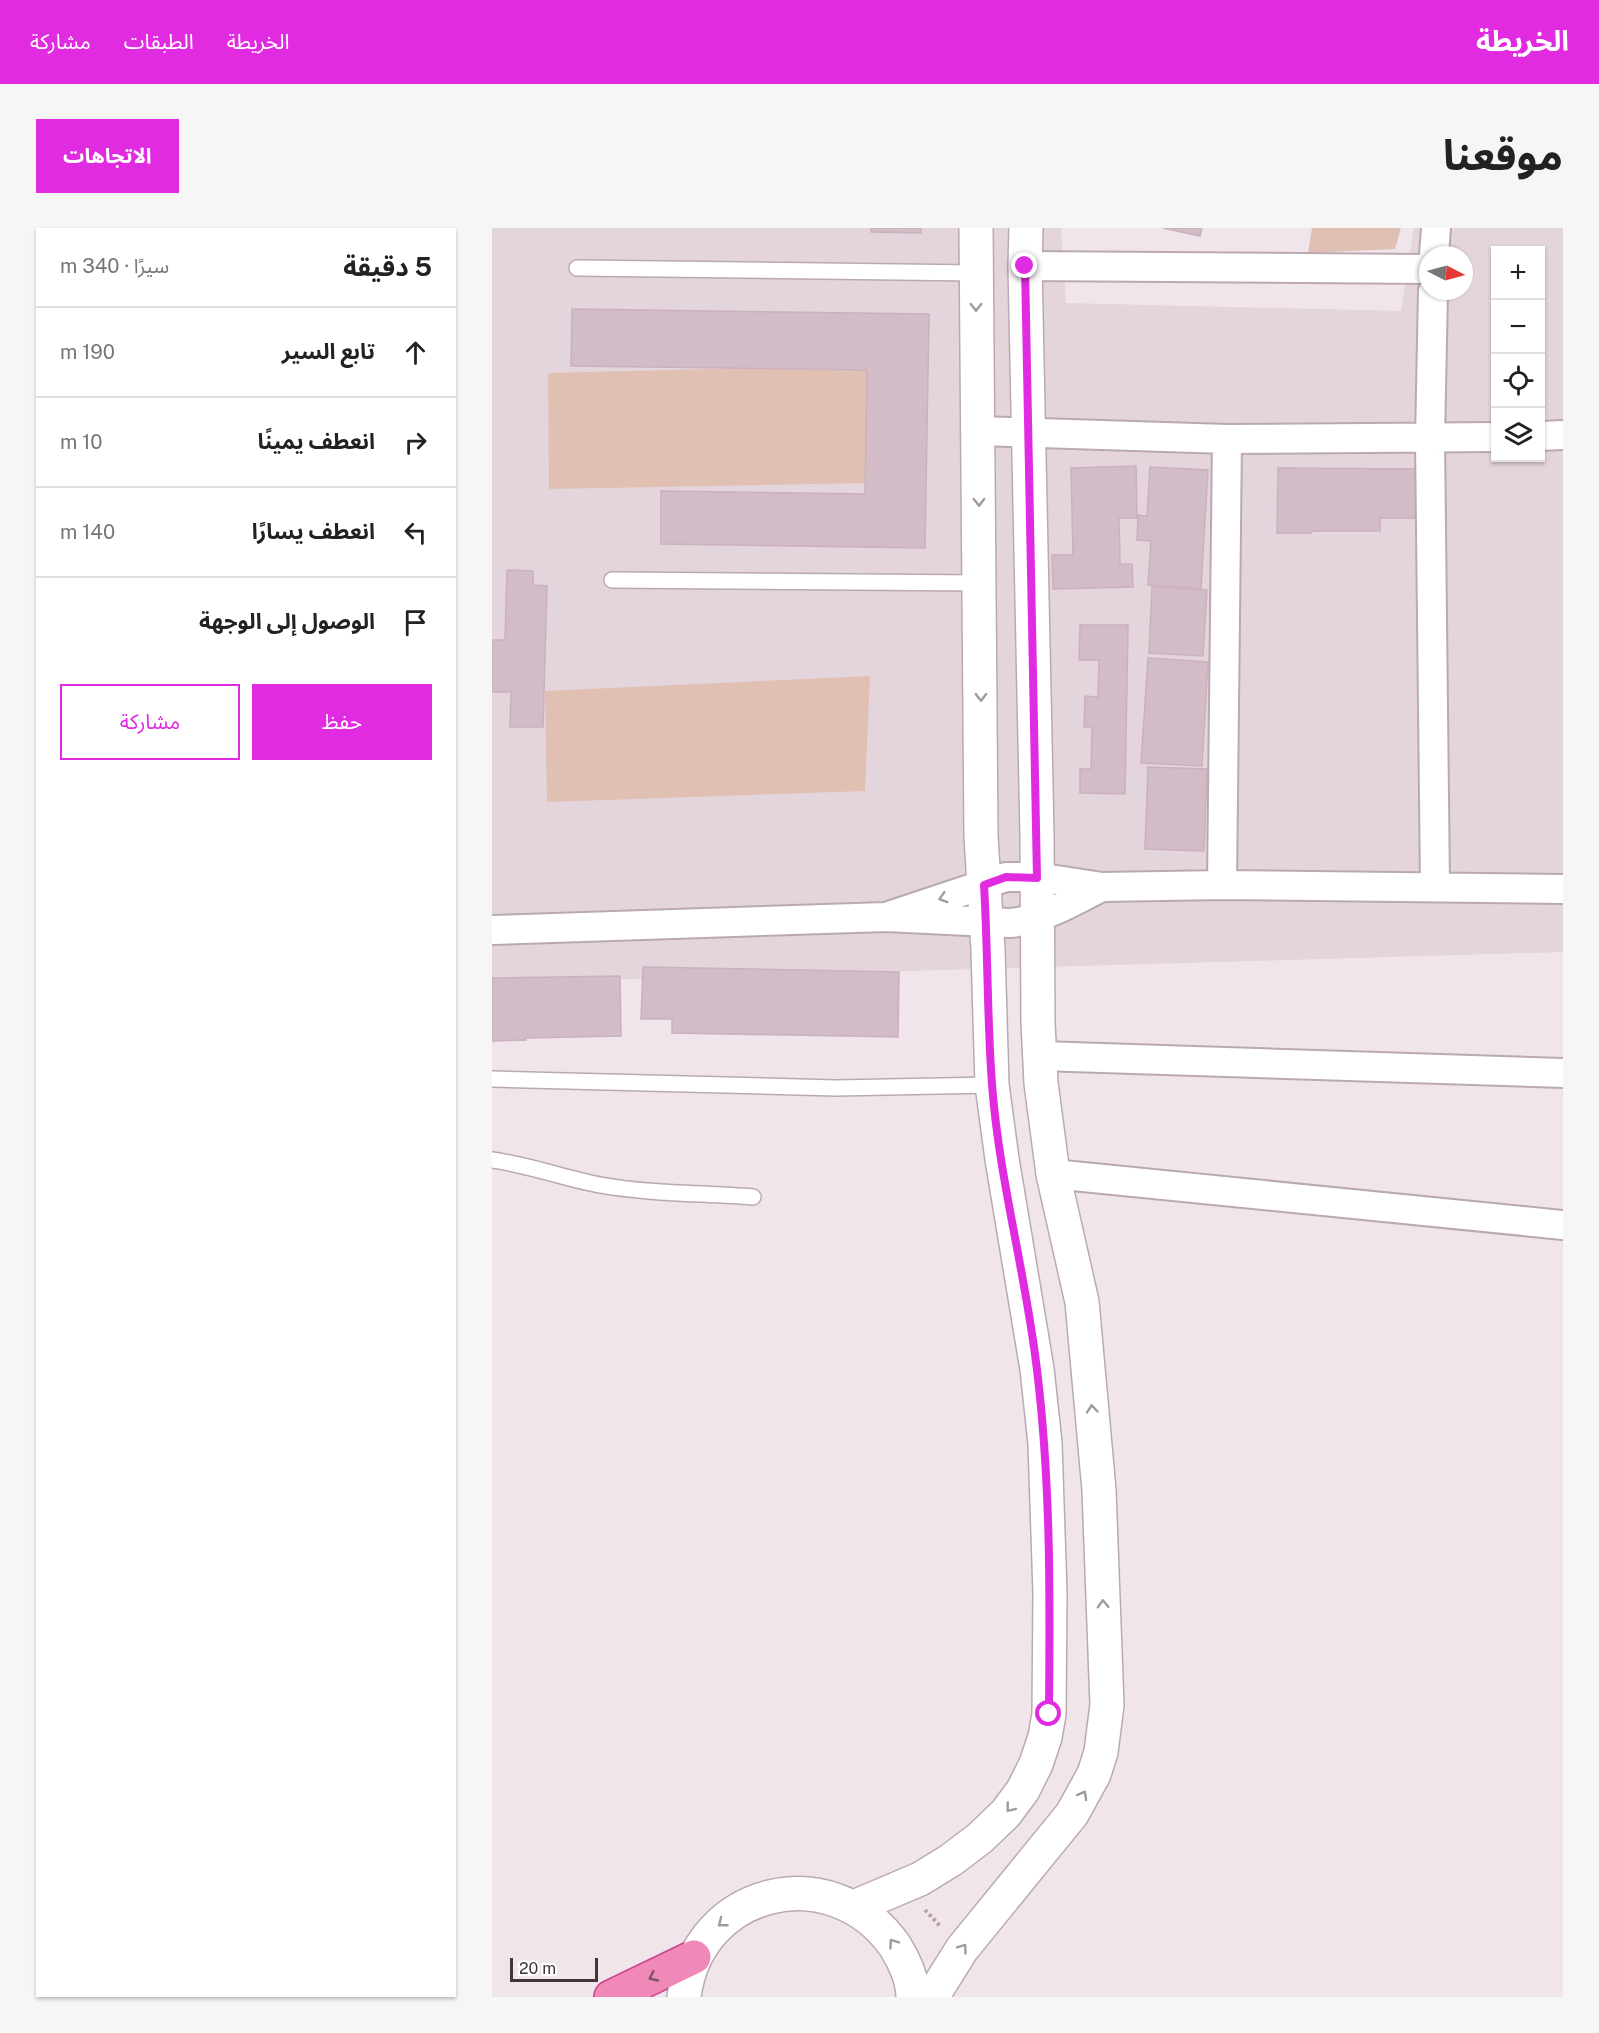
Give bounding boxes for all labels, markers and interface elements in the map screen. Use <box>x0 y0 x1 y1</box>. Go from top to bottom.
text: الخريطة <box>1476 24 1569 57</box>
text: مشاركة <box>30 29 91 54</box>
text: الطبقات <box>124 29 194 54</box>
text: الخريطة <box>227 29 290 54</box>
button: الاتجاهات <box>36 119 179 193</box>
text: موقعنا <box>1443 130 1563 179</box>
north arrow <box>1419 246 1473 300</box>
map controls <box>1491 246 1545 462</box>
button: + <box>1491 246 1545 300</box>
text: 5 دقيقة <box>343 251 432 282</box>
route end <box>1011 252 1037 278</box>
text: سيرًا · 340 m <box>60 254 169 278</box>
button: − <box>1491 300 1545 354</box>
one-way arrow <box>970 303 982 312</box>
icon: ahead <box>399 336 432 369</box>
text: تابع السير <box>282 338 375 364</box>
text: 190 m <box>60 340 115 364</box>
button: locate <box>1491 354 1545 408</box>
button: layers <box>1491 408 1545 462</box>
icon: right <box>399 426 432 459</box>
text: انعطف يمينًا <box>258 428 375 454</box>
text: 10 m <box>60 430 103 454</box>
one-way arrow <box>972 498 985 507</box>
icon: left <box>399 516 432 549</box>
text: انعطف يسارًا <box>252 518 375 544</box>
text: 140 m <box>60 520 115 544</box>
icon: arrive <box>399 606 432 639</box>
text: الوصول إلى الوجهة <box>199 608 375 634</box>
button: مشاركة <box>60 684 240 760</box>
button: حفظ <box>252 684 432 760</box>
one-way arrow <box>975 693 987 702</box>
one-way arrow <box>938 891 949 903</box>
one-way arrow <box>1086 1405 1099 1414</box>
one-way arrow <box>1097 1599 1110 1608</box>
route start <box>1035 1700 1061 1726</box>
one-way arrow <box>1076 1790 1088 1801</box>
one-way arrow <box>1006 1801 1017 1812</box>
one-way arrow <box>718 1915 729 1926</box>
one-way arrow <box>889 1939 900 1950</box>
one-way arrow <box>956 1943 967 1954</box>
scale bar <box>510 1955 598 1982</box>
text: 20 m <box>519 1959 556 1978</box>
one-way arrow <box>648 1970 659 1982</box>

